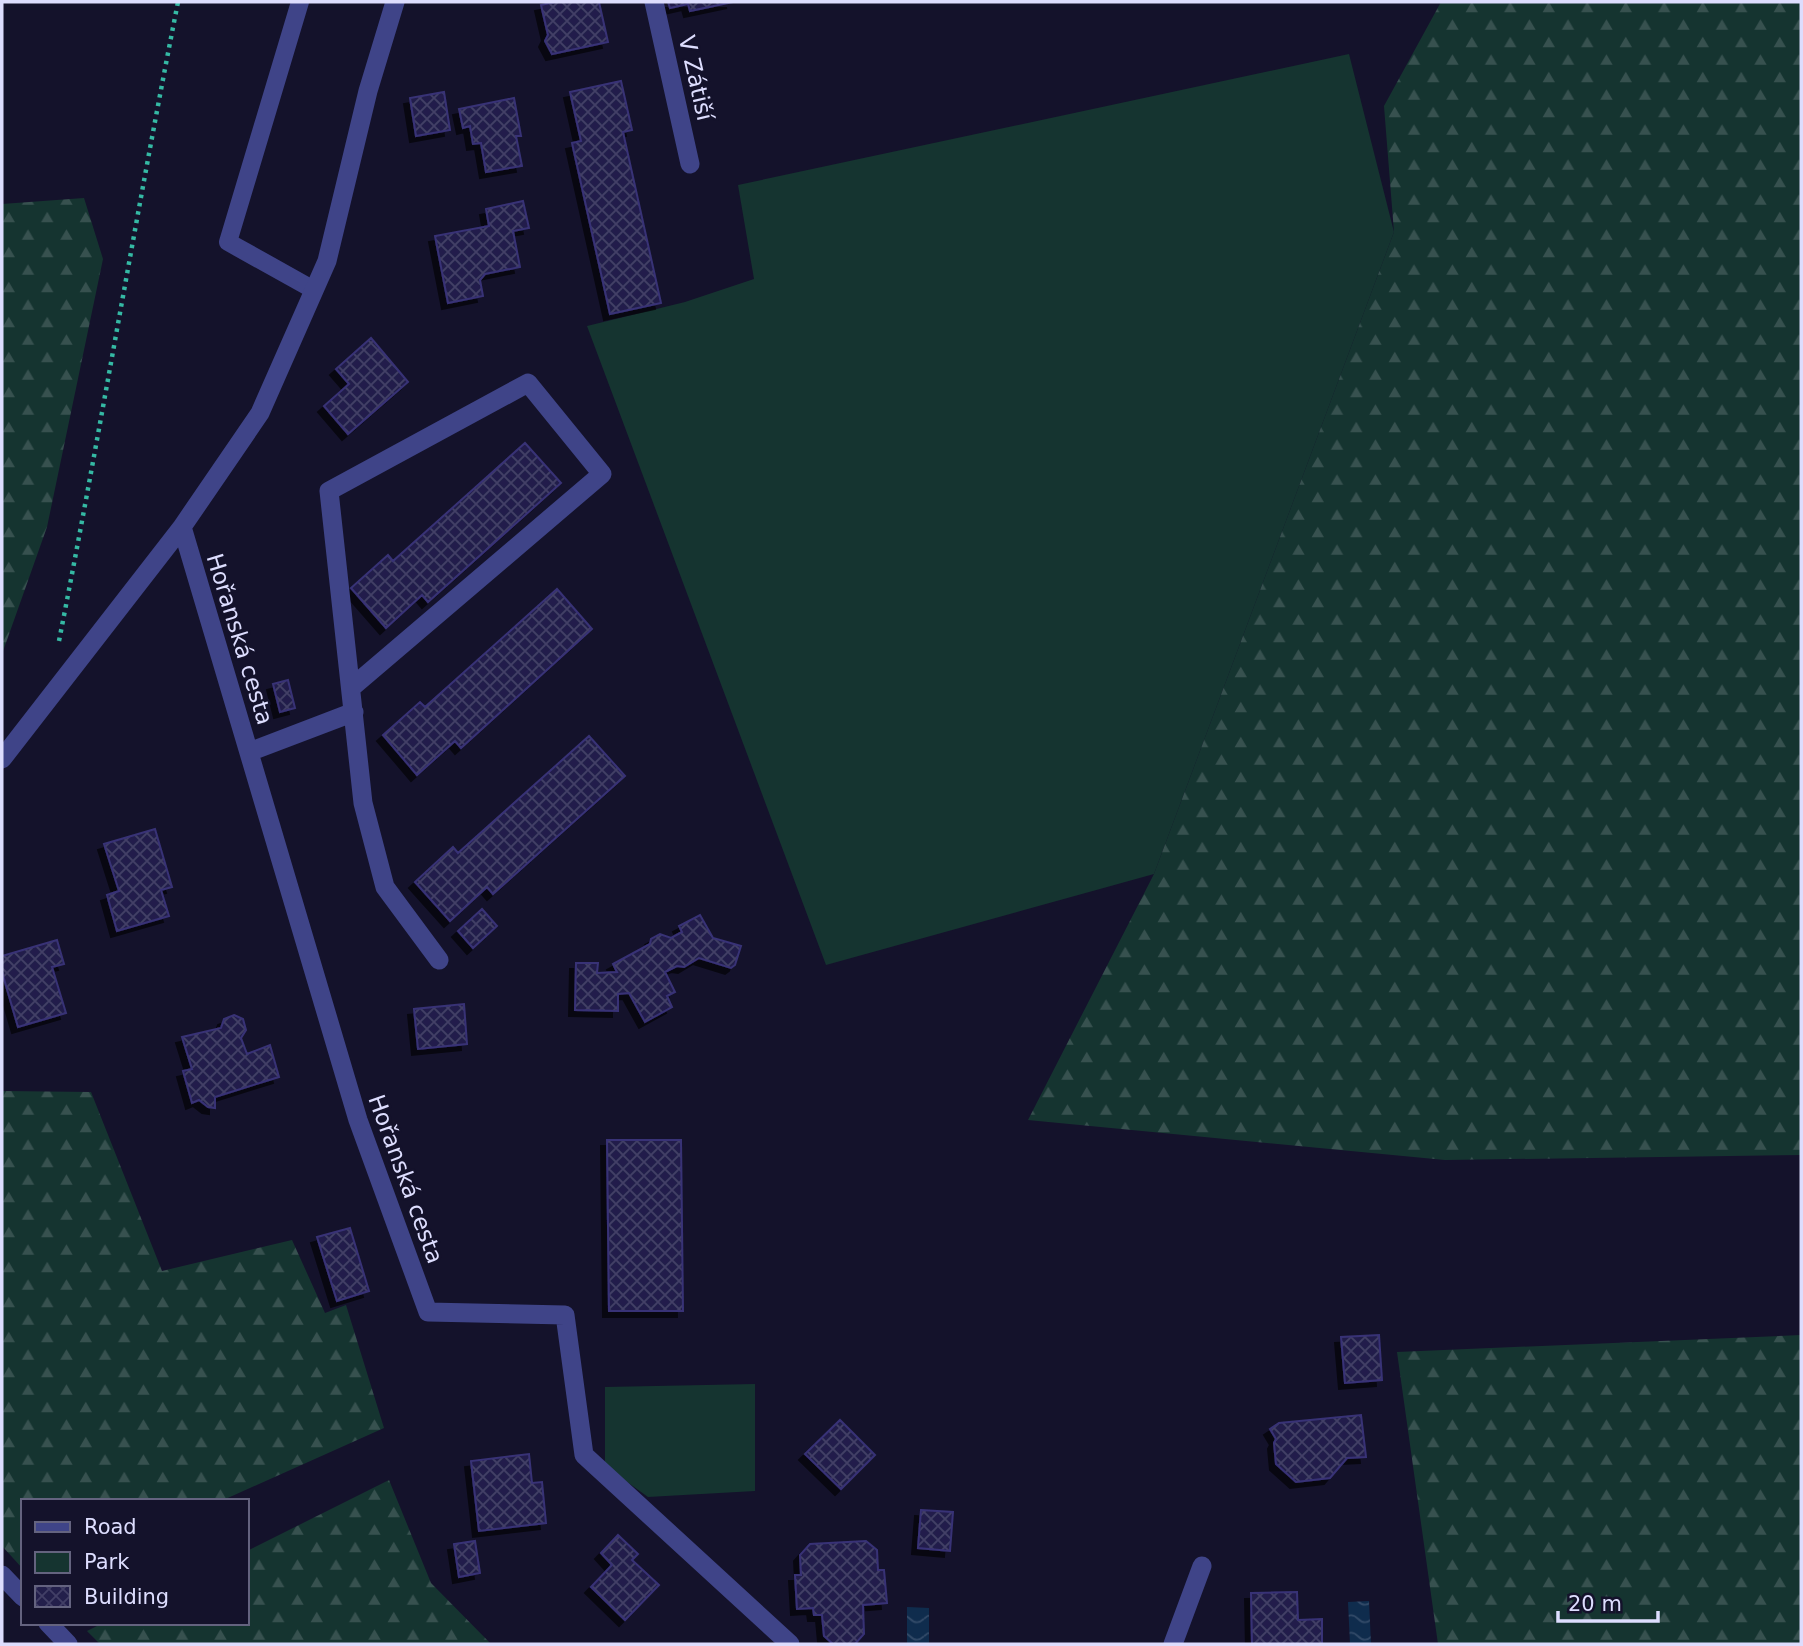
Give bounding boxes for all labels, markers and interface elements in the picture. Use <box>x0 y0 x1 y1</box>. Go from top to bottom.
street label: V Zátiší <box>674 33 719 124</box>
street label: Hořanská cesta <box>202 550 278 728</box>
street label: Hořanská cesta <box>363 1091 449 1267</box>
legend <box>21 1499 248 1625</box>
text: Road <box>84 1515 137 1539</box>
text: Park <box>84 1550 130 1574</box>
scale bar <box>1558 1580 1658 1624</box>
text: Building <box>84 1585 169 1609</box>
text: 20 m <box>1568 1592 1622 1616</box>

